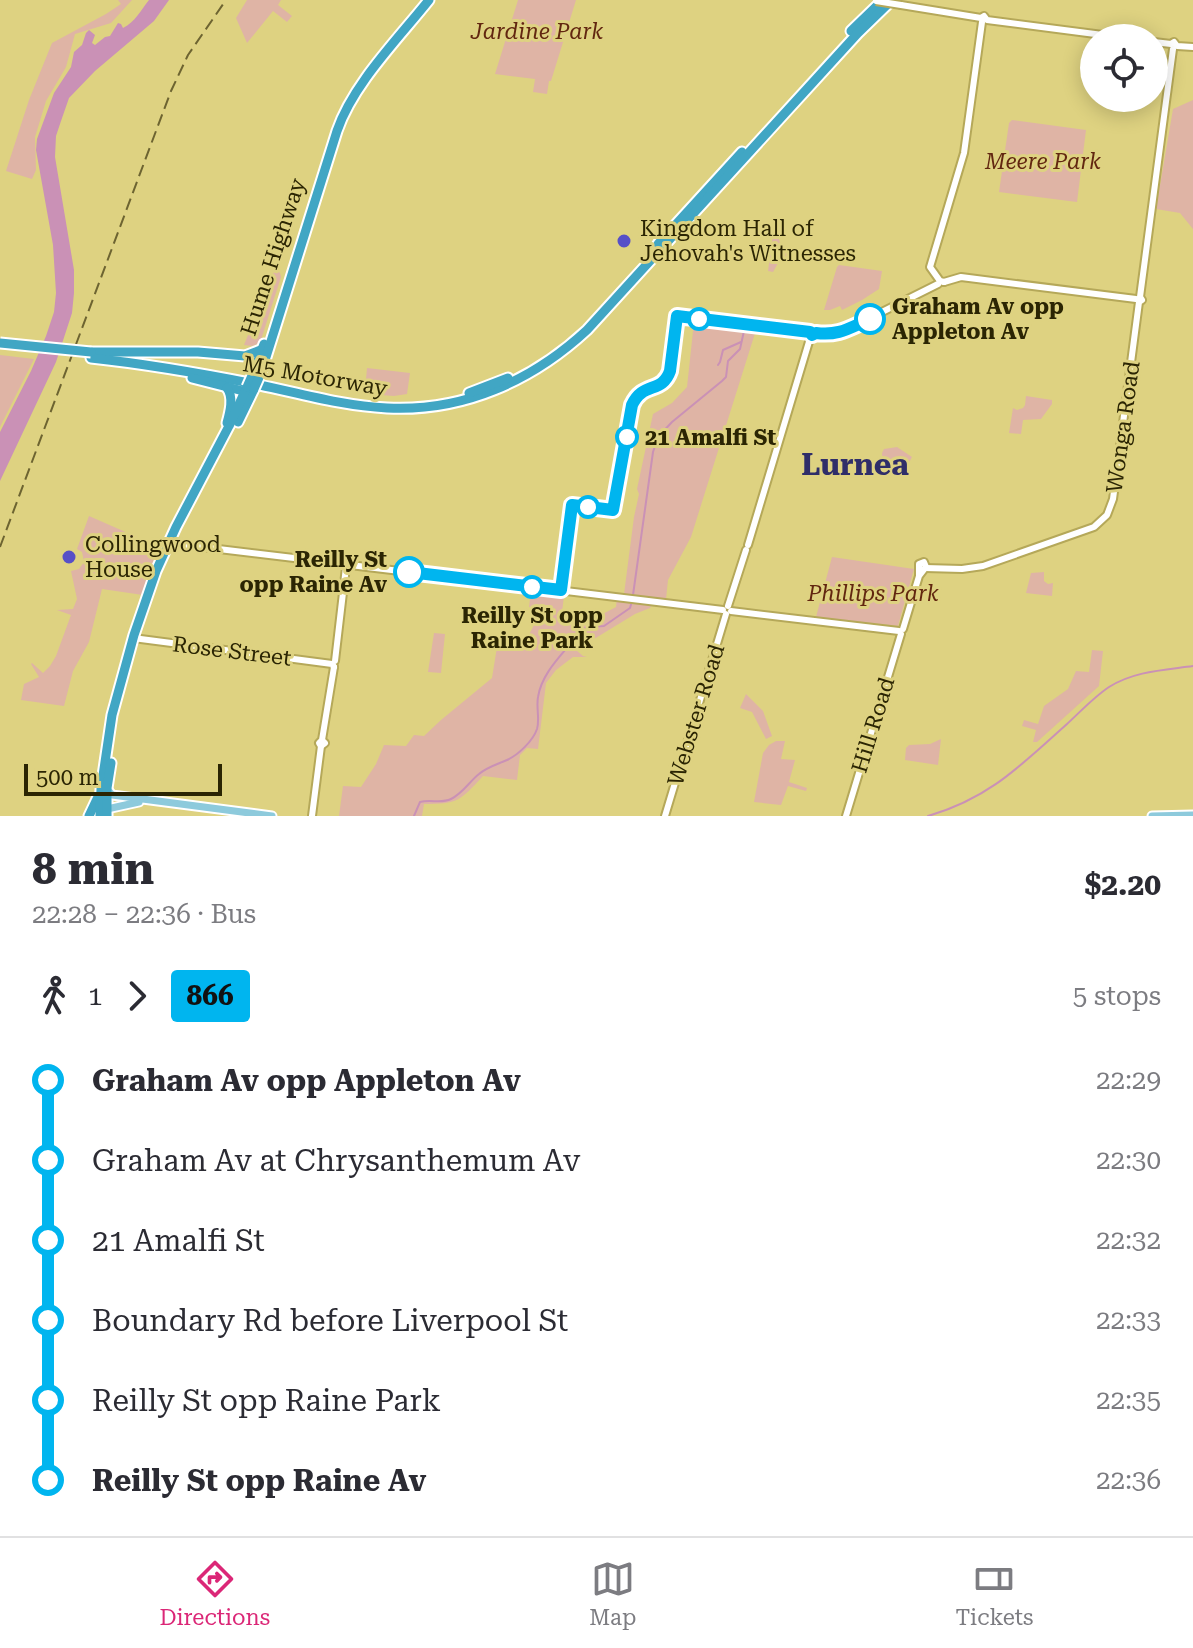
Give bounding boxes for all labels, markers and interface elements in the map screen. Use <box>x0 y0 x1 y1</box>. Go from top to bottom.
park label: Jardine Park <box>470 19 603 44</box>
map controls <box>1080 24 1168 112</box>
button: locate <box>1080 24 1168 112</box>
park label: Meere Park <box>984 149 1101 174</box>
street label: Hume Highway <box>236 175 310 339</box>
place label: Kingdom Hall of Jehovah's Witnesses <box>640 216 856 266</box>
marker: Kingdom Hall of Jehovah's Witnesses <box>615 232 633 250</box>
place label: Graham Av opp Appleton Av <box>892 294 1064 344</box>
marker: Graham Av opp Appleton Av <box>855 304 885 334</box>
unlabelled marker <box>688 308 710 330</box>
street label: M5 Motorway <box>241 351 389 401</box>
street label: Wonga Road <box>1101 359 1145 495</box>
place label: 21 Amalfi St <box>645 425 776 450</box>
marker: 21 Amalfi St <box>616 426 638 448</box>
district label: Lurnea <box>801 447 909 482</box>
unlabelled marker <box>577 496 599 518</box>
place label: Collingwood House <box>85 532 221 582</box>
place label: Reilly St opp Raine Av <box>240 547 387 597</box>
marker: Collingwood House <box>60 548 78 566</box>
marker: Reilly St opp Raine Av <box>394 557 424 587</box>
marker: Reilly St opp Raine Park <box>521 576 543 598</box>
park label: Phillips Park <box>806 581 939 606</box>
place label: Reilly St opp Raine Park <box>461 603 603 653</box>
street label: Rose Street <box>171 631 293 671</box>
street label: Webster Road <box>663 641 729 789</box>
street label: Hill Road <box>847 674 899 776</box>
scale bar <box>24 760 222 796</box>
text: 500 m <box>36 765 99 790</box>
text: 8 min <box>32 843 154 895</box>
text: $2.20 <box>1084 867 1161 902</box>
text: 22:28 – 22:36 · Bus <box>32 899 256 929</box>
icon: walk <box>32 974 76 1018</box>
icon: forward <box>115 974 159 1018</box>
text: 866 <box>187 979 234 1012</box>
text: 1 <box>88 981 103 1011</box>
text: 5 stops <box>1073 981 1161 1011</box>
text: Graham Av opp Appleton Av <box>92 1063 521 1098</box>
text: 22:29 <box>1096 1065 1161 1095</box>
text: Graham Av at Chrysanthemum Av <box>92 1143 580 1178</box>
text: 22:30 <box>1096 1145 1161 1175</box>
text: 21 Amalfi St <box>92 1223 265 1258</box>
text: 22:32 <box>1096 1225 1161 1255</box>
text: Boundary Rd before Liverpool St <box>92 1303 568 1338</box>
text: 22:33 <box>1096 1305 1161 1335</box>
text: Reilly St opp Raine Park <box>92 1383 441 1418</box>
text: 22:35 <box>1096 1385 1161 1415</box>
text: Reilly St opp Raine Av <box>92 1463 426 1498</box>
text: 22:36 <box>1096 1465 1161 1495</box>
tab: Directions <box>160 1557 270 1630</box>
tab: Map <box>589 1557 636 1630</box>
tab: Tickets <box>955 1557 1033 1630</box>

